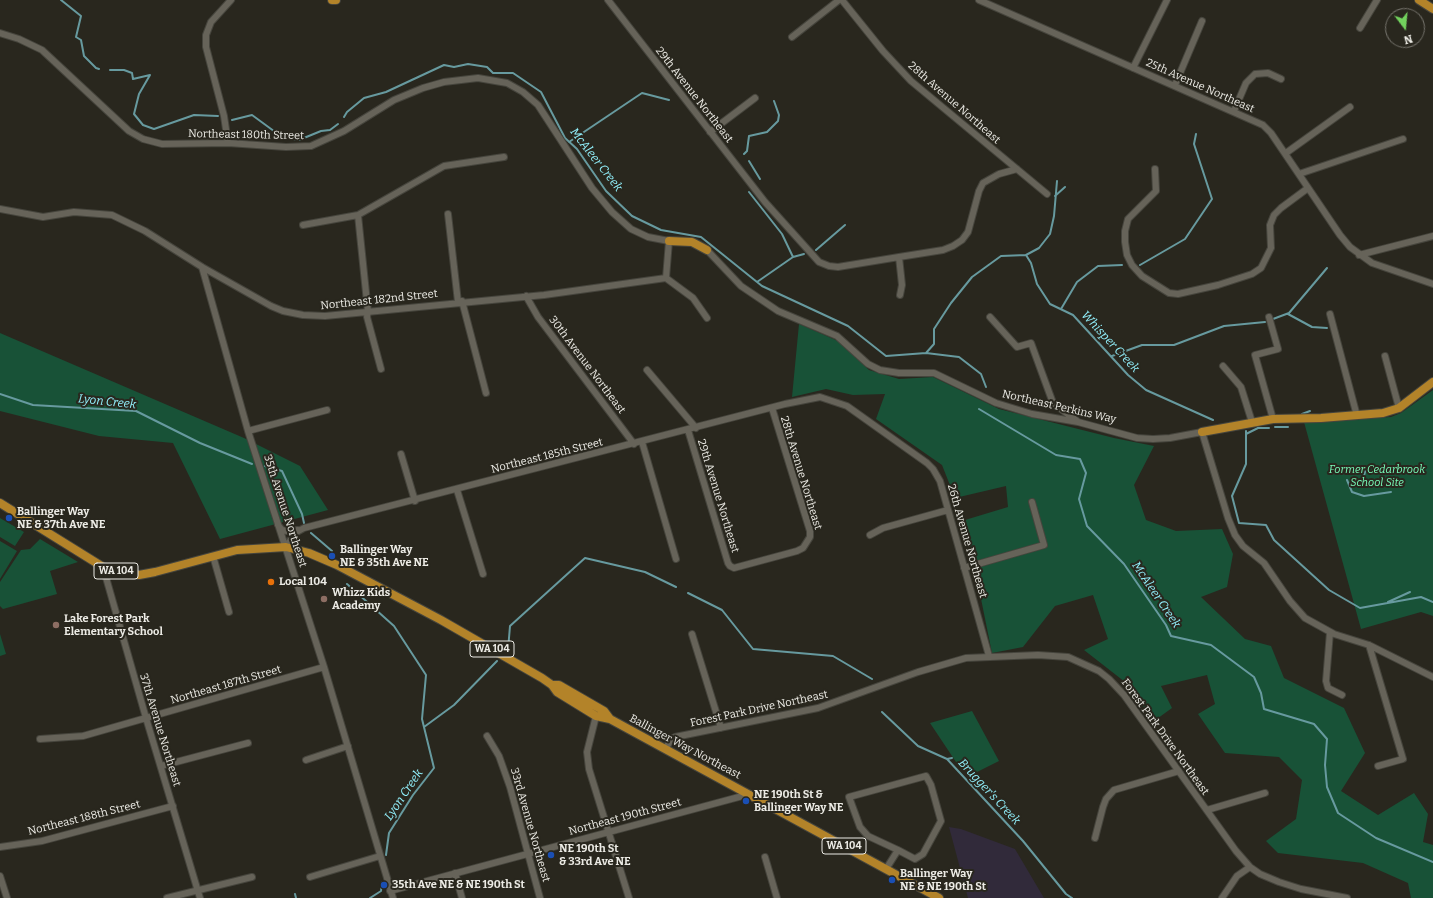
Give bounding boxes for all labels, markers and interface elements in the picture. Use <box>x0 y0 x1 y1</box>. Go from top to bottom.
north arrow <box>1385 8 1425 48</box>
text: N <box>1402 32 1414 46</box>
street label: 29th Avenue Northeast <box>652 44 736 146</box>
street label: 25th Avenue Northeast <box>1144 56 1256 116</box>
street label: 28th Avenue Northeast <box>905 59 1003 147</box>
water label: McAleer Creek <box>567 125 625 195</box>
street label: Northeast 180th Street <box>188 127 304 143</box>
street label: Northeast 182nd Street <box>320 287 438 313</box>
water label: Whisper Creek <box>1078 308 1142 376</box>
street label: 30th Avenue Northeast <box>546 314 628 416</box>
street label: Northeast Perkins Way <box>1001 387 1117 427</box>
water label: Lyon Creek <box>77 392 137 412</box>
street label: 28th Avenue Northeast <box>777 415 825 531</box>
street label: Northeast 185th Street <box>490 436 604 476</box>
street label: 29th Avenue Northeast <box>694 438 742 554</box>
street label: 35th Avenue Northeast <box>261 453 309 569</box>
park label: Former Cedarbrook School Site <box>1329 463 1425 489</box>
street label: 26th Avenue Northeast <box>944 482 990 600</box>
place label: Ballinger Way NE & 37th Ave NE <box>17 505 106 531</box>
marker: Ballinger Way NE & 37th Ave NE <box>4 513 14 523</box>
place label: Ballinger Way NE & 35th Ave NE <box>340 543 429 569</box>
marker: Ballinger Way NE & 35th Ave NE <box>327 551 337 561</box>
water label: McAleer Creek <box>1129 559 1183 631</box>
road number: WA 104 <box>94 563 138 579</box>
place label: Local 104 <box>279 575 327 589</box>
marker: Local 104 <box>266 577 276 587</box>
place label: Whizz Kids Academy <box>332 586 390 612</box>
marker: Whizz Kids Academy <box>319 594 329 604</box>
place label: Lake Forest Park Elementary School <box>64 612 163 638</box>
marker: Lake Forest Park Elementary School <box>51 620 61 630</box>
road number: WA 104 <box>470 641 514 657</box>
street label: Northeast 187th Street <box>169 663 283 707</box>
street label: 37th Avenue Northeast <box>137 672 183 788</box>
street label: Forest Park Drive Northeast <box>1118 676 1212 798</box>
street label: Forest Park Drive Northeast <box>689 688 829 730</box>
street label: Ballinger Way Northeast <box>627 712 743 782</box>
water label: Brugger's Creek <box>955 756 1023 828</box>
street label: 33rd Avenue Northeast <box>507 766 553 884</box>
water label: Lyon Creek <box>382 767 426 823</box>
place label: NE 190th St & Ballinger Way NE <box>754 788 843 814</box>
street label: Northeast 190th Street <box>567 796 683 838</box>
marker: NE 190th St & Ballinger Way NE <box>741 796 751 806</box>
street label: Northeast 188th Street <box>26 798 142 838</box>
road number: WA 104 <box>822 838 866 854</box>
place label: NE 190th St & 33rd Ave NE <box>559 842 631 868</box>
marker: NE 190th St & 33rd Ave NE <box>546 850 556 860</box>
place label: Ballinger Way NE & NE 190th St <box>900 867 986 893</box>
marker: Ballinger Way NE & NE 190th St <box>887 875 897 885</box>
place label: 35th Ave NE & NE 190th St <box>392 878 525 892</box>
marker: 35th Ave NE & NE 190th St <box>379 880 389 890</box>

